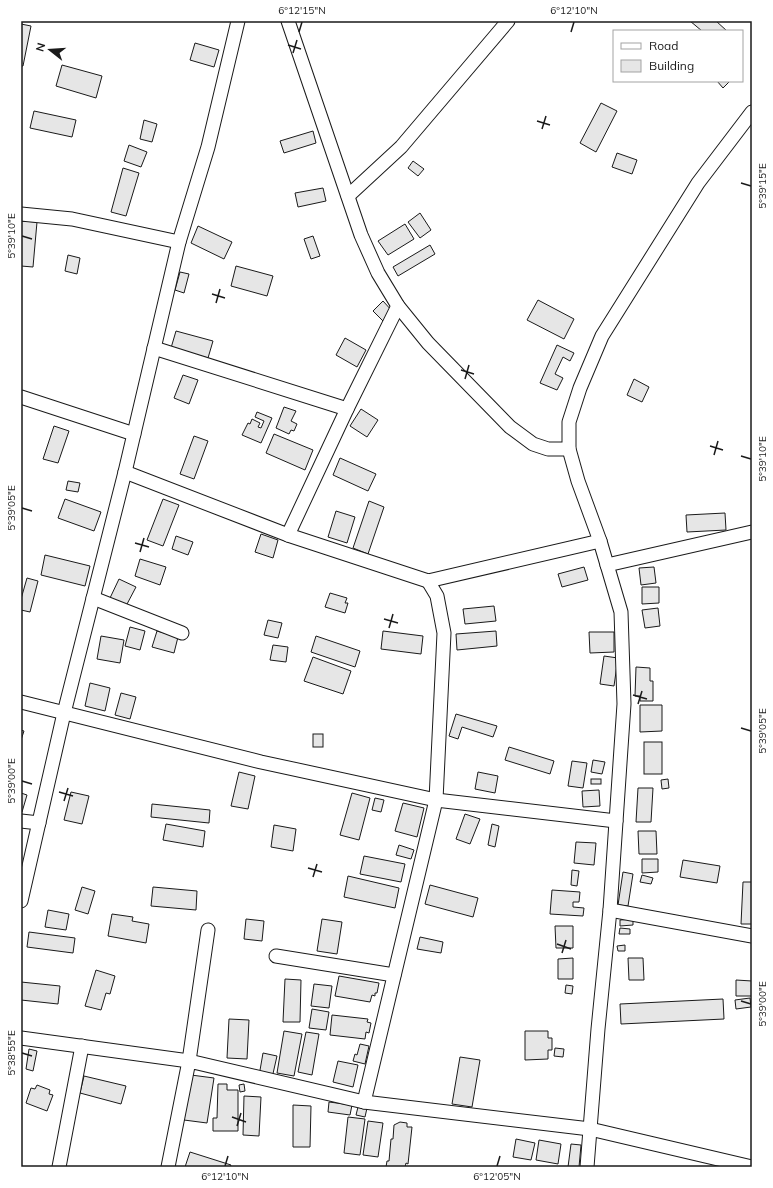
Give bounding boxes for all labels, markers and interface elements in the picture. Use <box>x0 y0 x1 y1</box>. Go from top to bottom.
text: 6°12'15"N <box>278 4 326 17</box>
text: 6°12'10"N <box>550 4 598 17</box>
north arrow <box>30 30 70 70</box>
legend <box>613 30 743 82</box>
text: Road <box>649 38 678 53</box>
text: N <box>33 41 48 53</box>
text: Building <box>649 58 694 73</box>
text: 5°39'15"E <box>756 163 769 209</box>
text: 5°39'10"E <box>5 213 18 259</box>
text: 5°39'10"E <box>756 436 769 482</box>
text: 5°39'05"E <box>5 485 18 531</box>
text: 5°39'05"E <box>756 708 769 754</box>
text: 5°39'00"E <box>5 758 18 804</box>
text: 5°39'00"E <box>756 981 769 1027</box>
text: 5°38'55"E <box>5 1030 18 1076</box>
text: 6°12'10"N <box>201 1170 249 1183</box>
text: 6°12'05"N <box>473 1170 521 1183</box>

